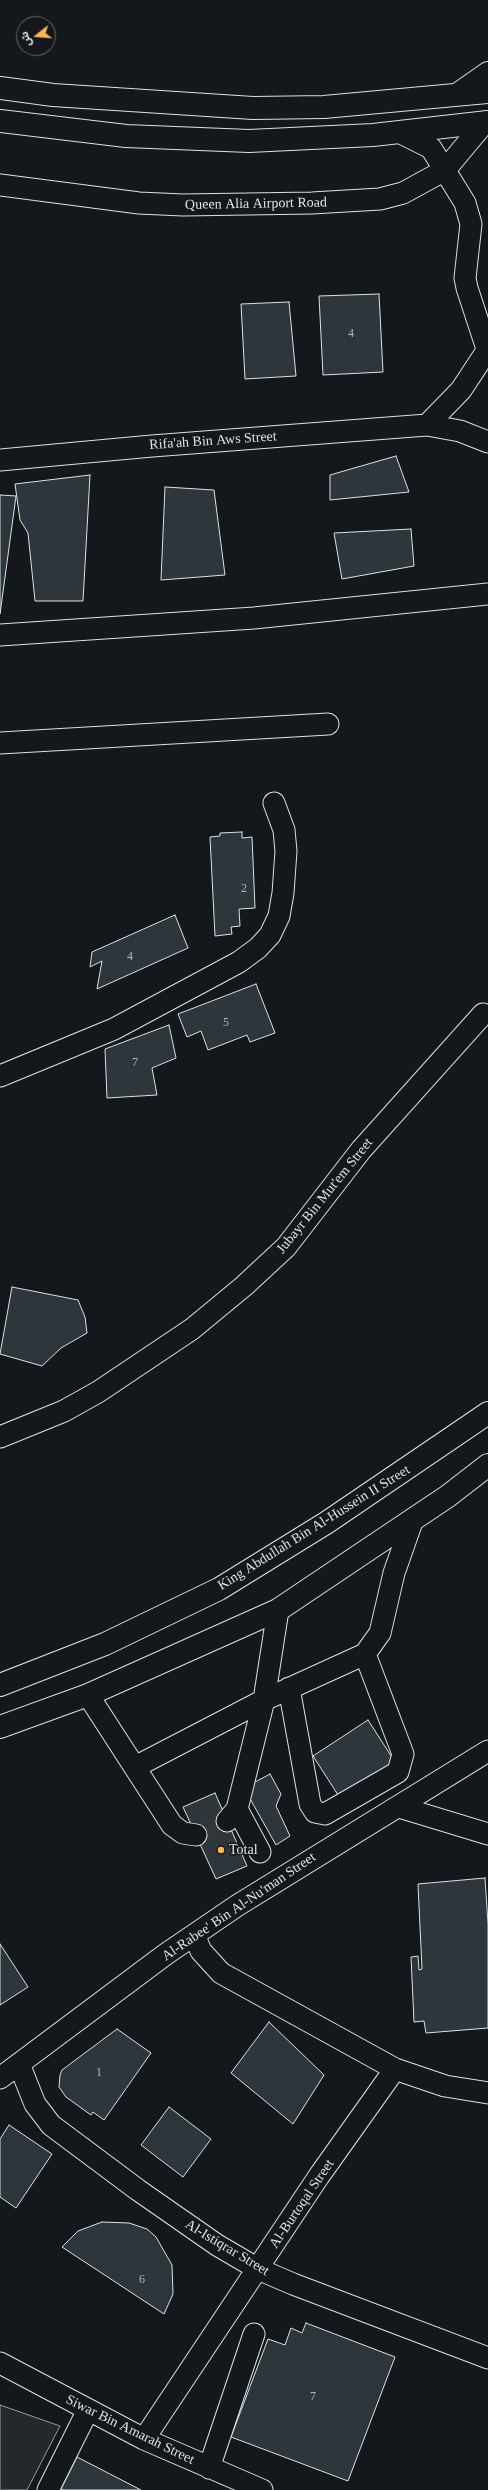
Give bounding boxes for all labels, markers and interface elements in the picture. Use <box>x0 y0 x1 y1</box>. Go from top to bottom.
north arrow <box>16 16 56 56</box>
text: ش <box>18 30 33 48</box>
street label: Queen Alia Airport Road <box>185 194 327 214</box>
house number: 4 <box>348 327 354 341</box>
street label: Rifa'ah Bin Aws Street <box>149 428 277 454</box>
house number: 2 <box>241 882 247 896</box>
house number: 4 <box>127 950 133 964</box>
house number: 5 <box>223 1016 229 1030</box>
house number: 7 <box>132 1056 138 1070</box>
street label: Jubayr Bin Mut'em Street <box>273 1135 377 1257</box>
street label: King Abdullah Bin Al-Hussein II Street <box>215 1462 413 1594</box>
place label: Total <box>229 1842 258 1858</box>
marker: Total <box>216 1845 226 1855</box>
street label: Al-Rabee' Bin Al-Nu'man Street <box>159 1849 319 1965</box>
house number: 1 <box>96 2066 102 2080</box>
street label: Al-Burtoqal Street <box>266 2156 338 2252</box>
street label: Al-Istiqrar Street <box>182 2216 272 2280</box>
house number: 6 <box>139 2273 145 2287</box>
house number: 7 <box>310 2390 316 2404</box>
street label: Siwar Bin Amarah Street <box>63 2392 197 2468</box>

